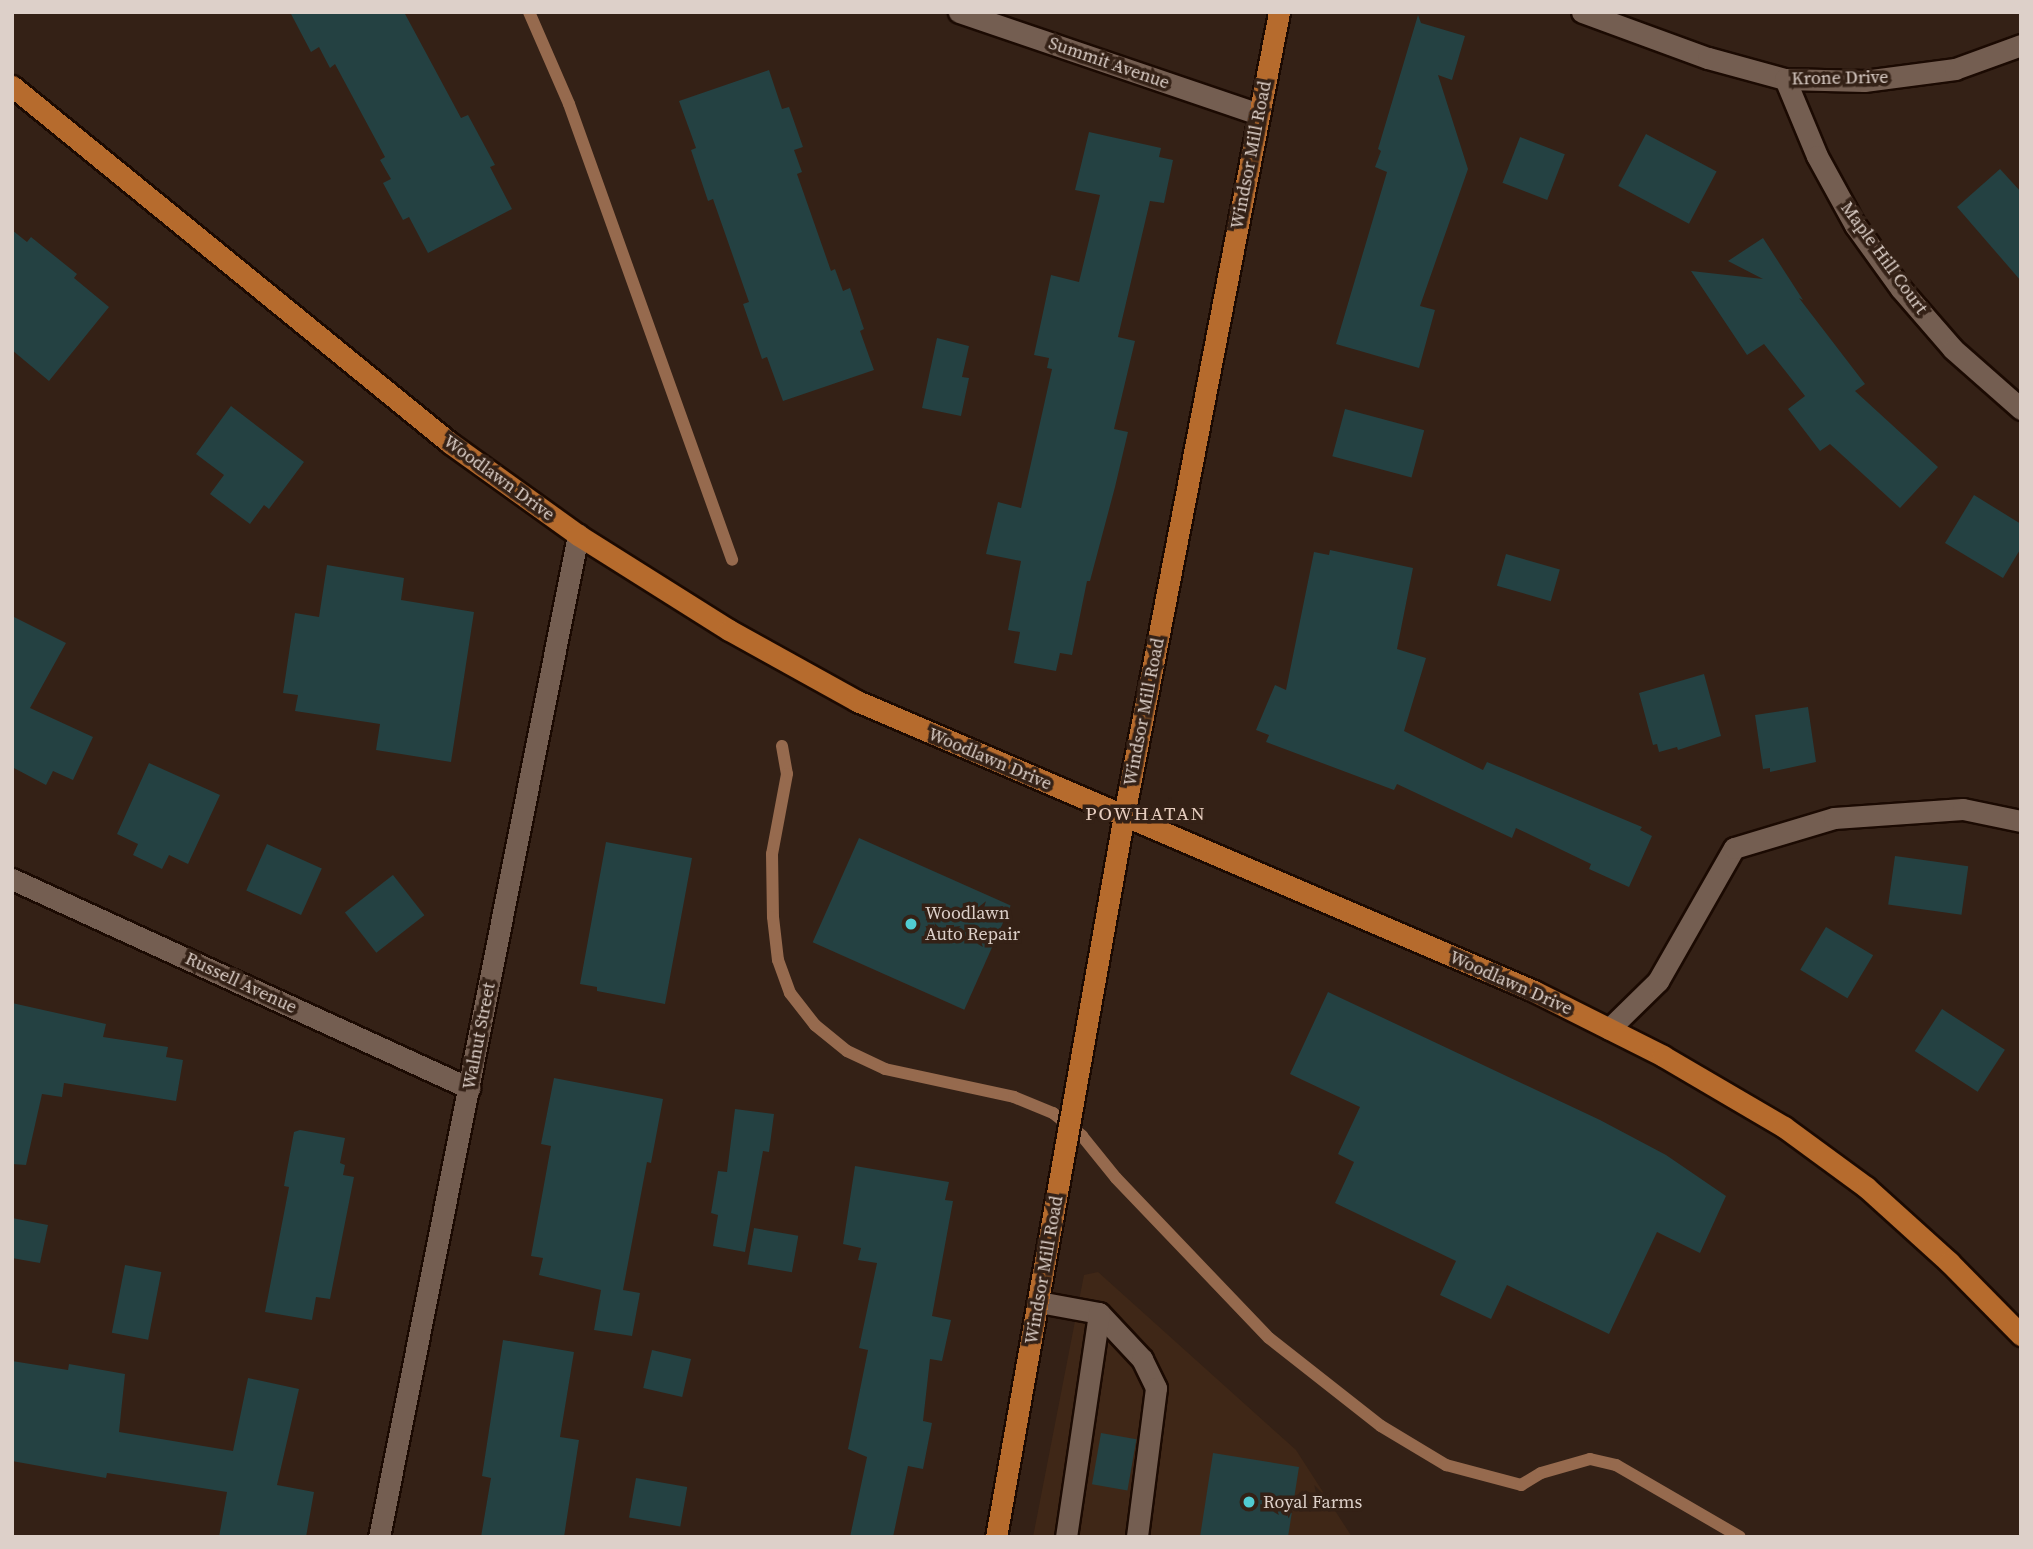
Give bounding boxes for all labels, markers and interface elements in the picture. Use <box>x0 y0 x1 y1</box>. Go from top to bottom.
street label: Summit Avenue <box>1046 32 1172 94</box>
street label: Krone Drive <box>1791 66 1889 90</box>
street label: Windsor Mill Road <box>1226 79 1276 231</box>
street label: Maple Hill Court <box>1836 198 1932 318</box>
street label: Woodlawn Drive <box>439 430 559 526</box>
street label: Windsor Mill Road <box>1119 636 1169 788</box>
street label: Woodlawn Drive <box>925 723 1055 795</box>
district label: POWHATAN <box>1086 803 1206 825</box>
place label: Woodlawn Auto Repair <box>925 903 1020 946</box>
marker: Woodlawn Auto Repair <box>903 916 919 932</box>
street label: Woodlawn Drive <box>1446 946 1576 1020</box>
street label: Russell Avenue <box>182 948 300 1018</box>
street label: Walnut Street <box>458 981 500 1091</box>
street label: Windsor Mill Road <box>1020 1194 1068 1346</box>
place label: Royal Farms <box>1263 1491 1362 1513</box>
marker: Royal Farms <box>1241 1494 1257 1510</box>

